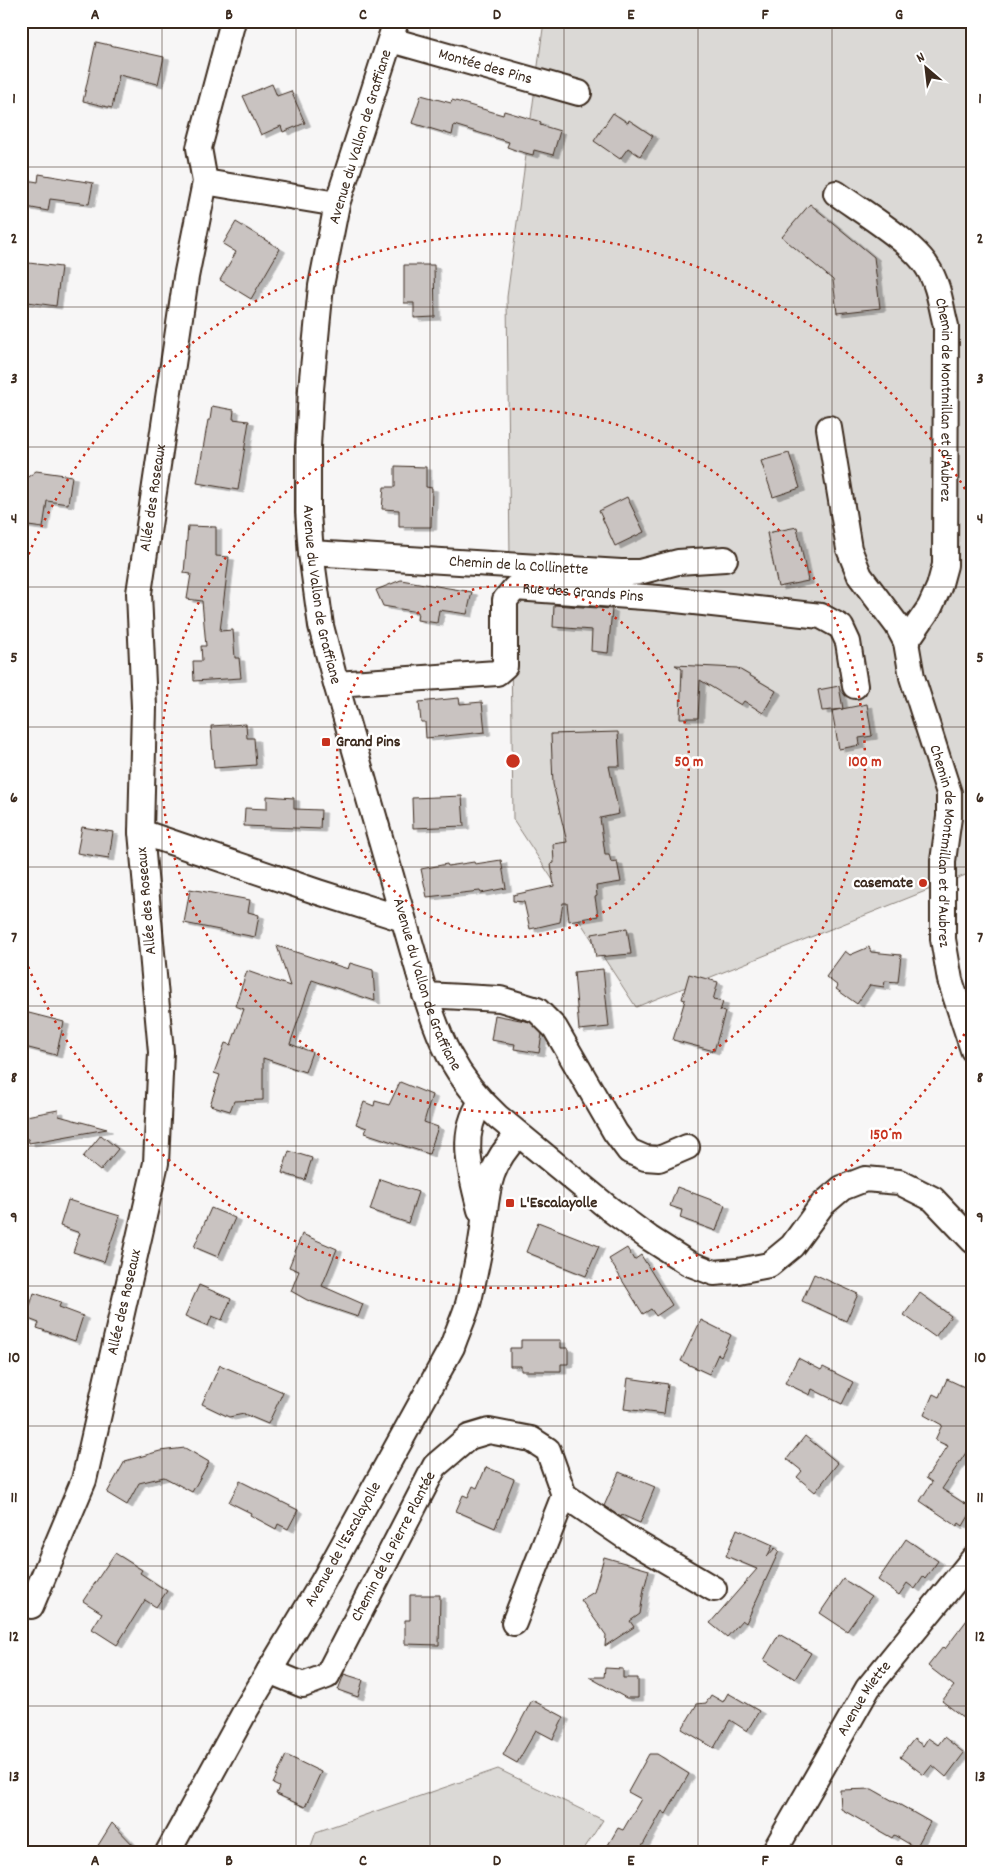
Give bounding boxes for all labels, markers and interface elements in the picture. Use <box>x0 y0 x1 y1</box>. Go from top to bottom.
text: A <box>91 4 100 27</box>
text: B <box>225 4 233 27</box>
text: C <box>359 4 367 27</box>
text: D <box>493 4 502 27</box>
text: E <box>627 4 635 27</box>
text: F <box>761 4 769 27</box>
text: G <box>895 4 903 27</box>
street label: Montée des Pins <box>436 42 535 91</box>
north arrow <box>902 42 952 92</box>
street label: Avenue du Vallon de Graffiane <box>323 47 399 227</box>
text: N <box>913 48 929 69</box>
text: 1 <box>12 88 16 111</box>
text: 1 <box>978 88 982 111</box>
text: 2 <box>11 228 18 251</box>
text: 2 <box>977 228 984 251</box>
street label: Chemin de Montmillan et d'Aubrez <box>929 296 958 502</box>
text: 3 <box>10 368 18 391</box>
text: 3 <box>976 368 984 391</box>
street label: Allée des Roseaux <box>134 443 172 553</box>
street label: Avenue du Vallon de Graffiane <box>296 505 347 687</box>
text: 4 <box>11 508 17 531</box>
text: 4 <box>977 508 983 531</box>
street label: Chemin de la Collinette <box>448 550 589 581</box>
street label: Rue des Grands Pins <box>522 577 645 609</box>
text: 5 <box>10 647 18 670</box>
text: 5 <box>976 647 984 670</box>
place label: Grand Pins <box>336 731 401 754</box>
marker: Grand Pins <box>320 736 332 748</box>
street label: Chemin de Montmillan et d'Aubrez <box>923 742 961 949</box>
centre of rings <box>504 752 522 770</box>
text: 50 m <box>675 752 703 774</box>
text: 100 m <box>848 752 882 774</box>
text: 6 <box>10 787 18 810</box>
text: 6 <box>976 787 984 810</box>
street label: Allée des Roseaux <box>131 846 163 956</box>
place label: casemate <box>854 872 913 895</box>
marker: casemate <box>917 877 929 889</box>
street label: Avenue du Vallon de Graffiane <box>387 895 467 1075</box>
text: 7 <box>11 927 17 950</box>
text: 7 <box>977 927 983 950</box>
text: 8 <box>11 1067 18 1090</box>
text: 8 <box>977 1067 984 1090</box>
text: 150 m <box>870 1125 902 1147</box>
place label: L'Escalayolle <box>520 1192 597 1215</box>
marker: L'Escalayolle <box>504 1197 516 1209</box>
text: 9 <box>10 1207 18 1230</box>
text: 9 <box>976 1207 984 1230</box>
street label: Allée des Roseaux <box>101 1247 148 1357</box>
text: 10 <box>8 1347 20 1370</box>
text: 10 <box>974 1347 986 1370</box>
street label: Chemin de la Pierre Plantée <box>345 1467 442 1626</box>
street label: Avenue de l'Escalayolle <box>299 1477 387 1611</box>
text: 11 <box>10 1487 18 1510</box>
text: 11 <box>976 1487 984 1510</box>
text: 12 <box>9 1626 19 1649</box>
text: 12 <box>975 1626 985 1649</box>
street label: Avenue Miette <box>831 1656 897 1740</box>
text: 13 <box>9 1766 19 1789</box>
text: 13 <box>975 1766 985 1789</box>
text: A <box>91 1850 100 1873</box>
text: B <box>225 1850 233 1873</box>
text: C <box>359 1850 367 1873</box>
text: D <box>493 1850 502 1873</box>
text: E <box>627 1850 635 1873</box>
text: F <box>761 1850 769 1873</box>
text: G <box>895 1850 903 1873</box>

